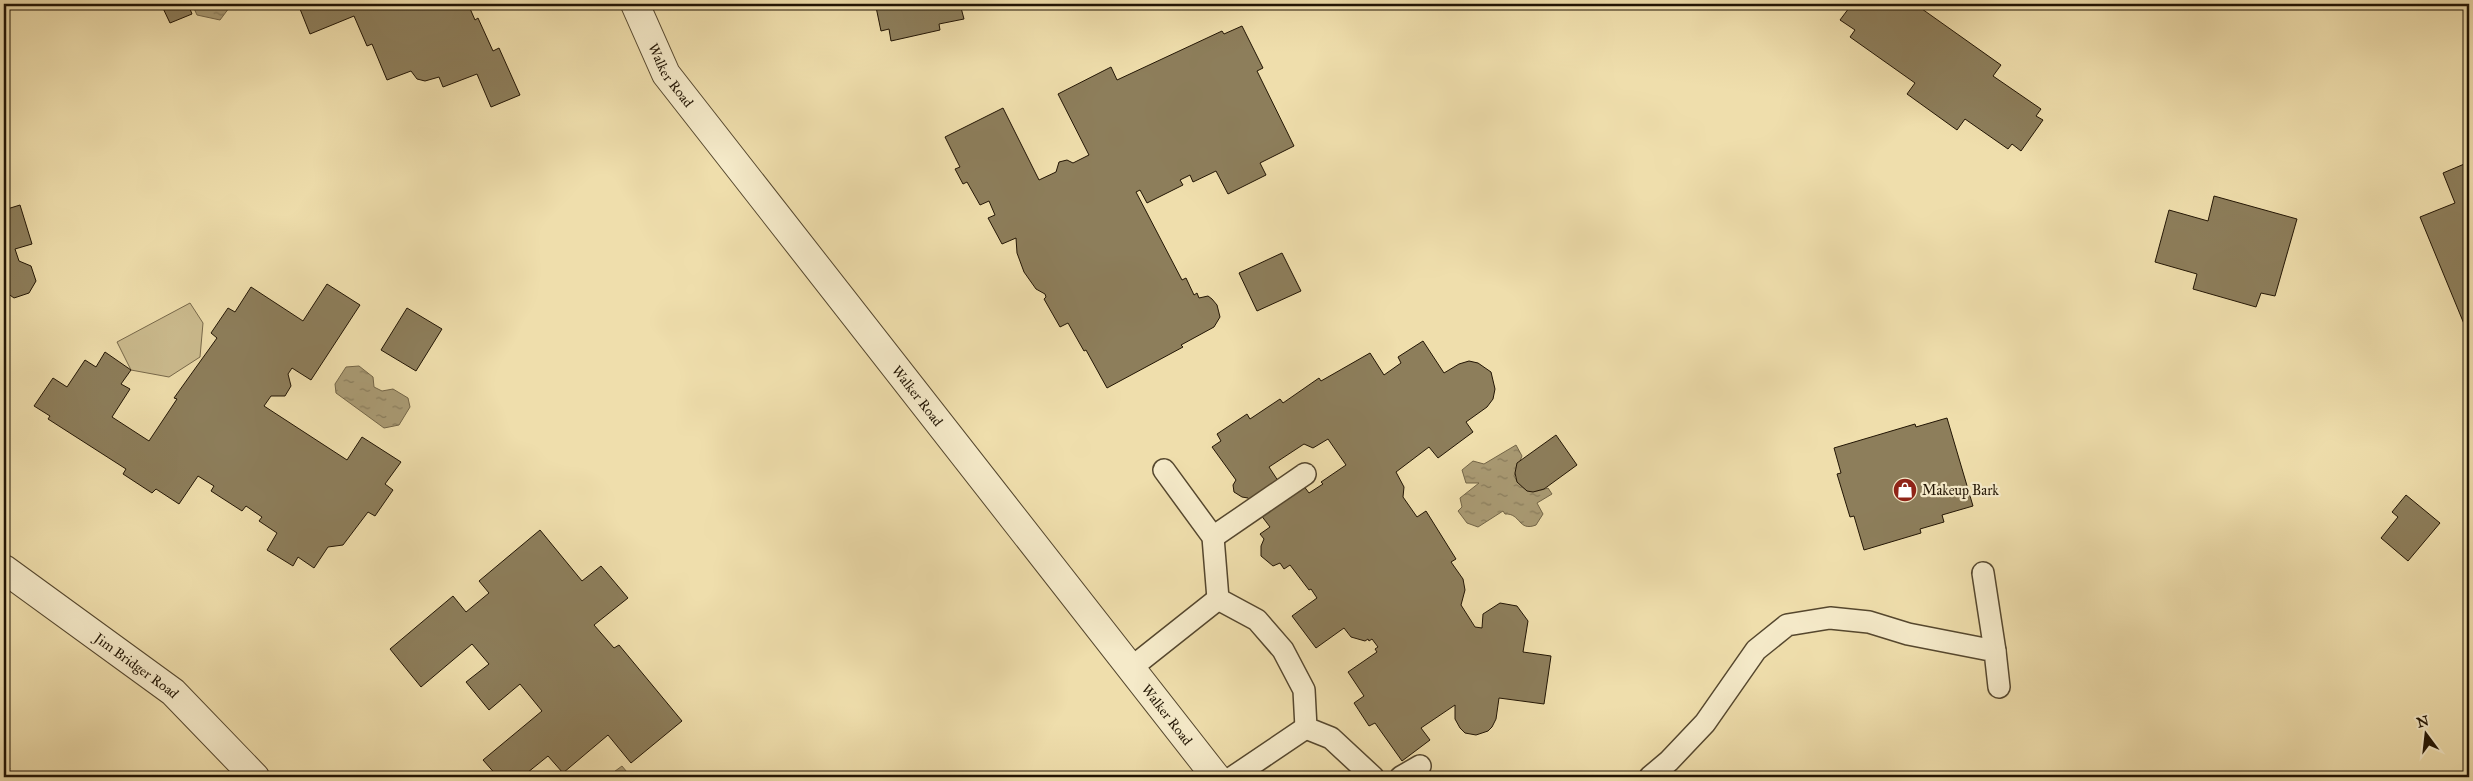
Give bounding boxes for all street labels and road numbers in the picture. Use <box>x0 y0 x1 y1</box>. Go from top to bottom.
street label: Walker Road <box>645 40 697 111</box>
street label: Walker Road <box>889 362 947 430</box>
street label: Jim Bridger Road <box>89 628 183 702</box>
street label: Walker Road <box>1138 681 1196 749</box>

